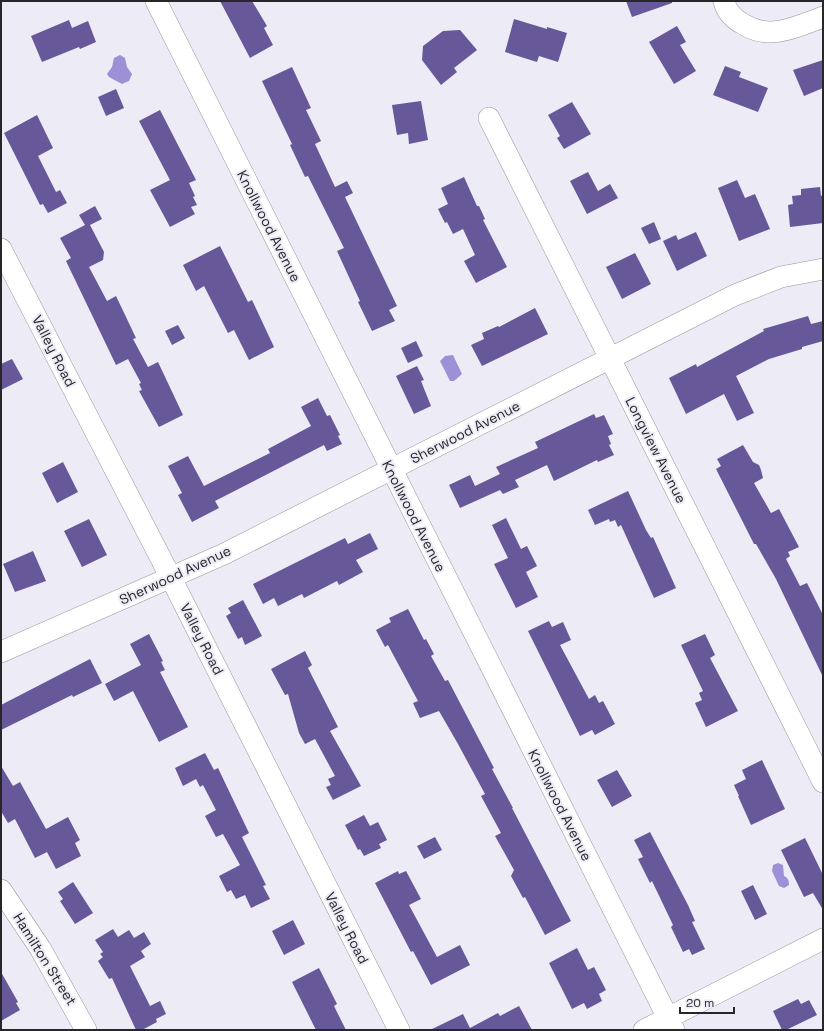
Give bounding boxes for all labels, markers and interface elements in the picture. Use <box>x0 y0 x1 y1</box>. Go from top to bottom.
street label: Knollwood Avenue <box>233 167 305 285</box>
street label: Valley Road <box>28 312 80 390</box>
street label: Longview Avenue <box>621 394 691 506</box>
street label: Sherwood Avenue <box>407 397 523 467</box>
street label: Knollwood Avenue <box>378 457 450 575</box>
street label: Sherwood Avenue <box>116 541 234 609</box>
street label: Valley Road <box>176 600 228 678</box>
street label: Knollwood Avenue <box>524 746 596 864</box>
street label: Valley Road <box>321 889 373 967</box>
street label: Hamilton Street <box>9 909 81 1009</box>
scale bar <box>680 989 734 1015</box>
text: 20 m <box>686 995 714 1011</box>

